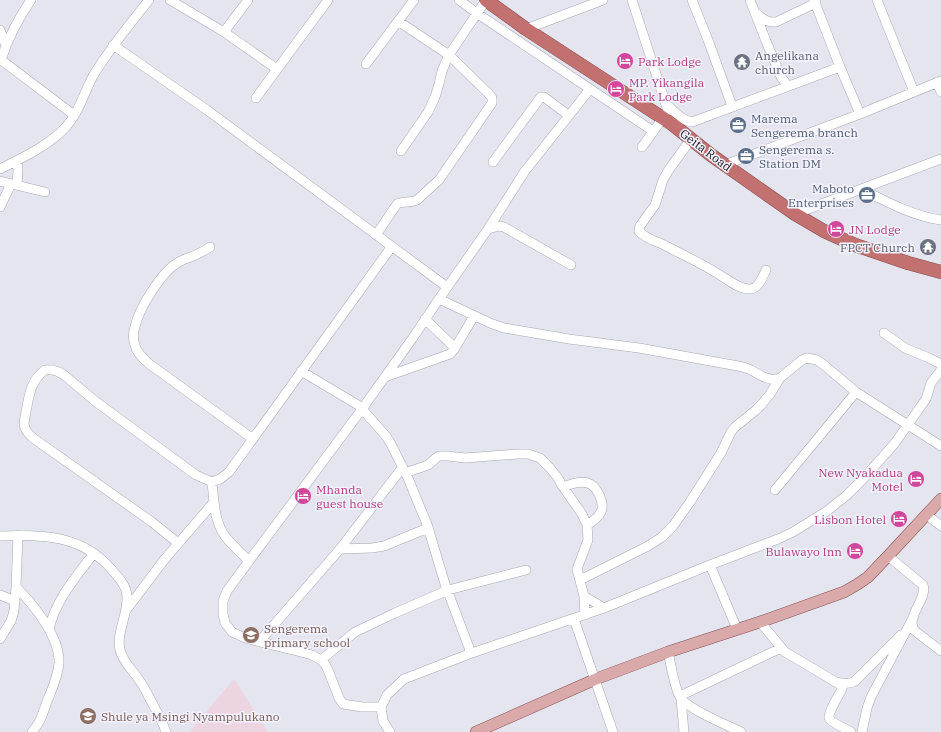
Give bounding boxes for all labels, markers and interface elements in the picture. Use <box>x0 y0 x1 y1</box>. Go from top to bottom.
place label: Angelikana church <box>755 48 819 77</box>
hotel icon: Park Lodge <box>615 51 635 71</box>
temple icon: Angelikana church <box>732 52 752 72</box>
place label: Park Lodge <box>638 54 701 69</box>
place label: MP. Yikangila Park Lodge <box>629 75 705 104</box>
hotel icon: MP. Yikangila Park Lodge <box>606 79 626 99</box>
place label: Marema Sengerema branch <box>751 111 858 140</box>
office icon: Marema Sengerema branch <box>728 115 748 135</box>
street label: Geita Road <box>677 126 735 174</box>
place label: Sengerema s. Station DM <box>759 142 834 171</box>
office icon: Sengerema s. Station DM <box>736 146 756 166</box>
place label: Maboto Enterprises <box>788 181 854 210</box>
office icon: Maboto Enterprises <box>857 185 877 205</box>
hotel icon: JN Lodge <box>826 219 846 239</box>
place label: JN Lodge <box>849 222 901 237</box>
temple icon: FPCT Church <box>918 237 938 257</box>
place label: FPCT Church <box>840 240 916 255</box>
place label: New Nyakadua Motel <box>818 465 903 494</box>
hotel icon: New Nyakadua Motel <box>906 469 926 489</box>
place label: Mhanda guest house <box>316 482 383 511</box>
hotel icon: Mhanda guest house <box>293 486 313 506</box>
hotel icon: Lisbon Hotel <box>889 509 909 529</box>
place label: Lisbon Hotel <box>814 512 886 527</box>
hotel icon: Bulawayo Inn <box>845 541 865 561</box>
place label: Bulawayo Inn <box>766 544 842 559</box>
place label: Sengerema primary school <box>264 621 351 650</box>
school or university icon: Sengerema primary school <box>241 625 261 645</box>
school or university icon: Shule ya Msingi Nyampulukano <box>78 706 98 726</box>
place label: Shule ya Msingi Nyampulukano <box>101 709 280 724</box>

